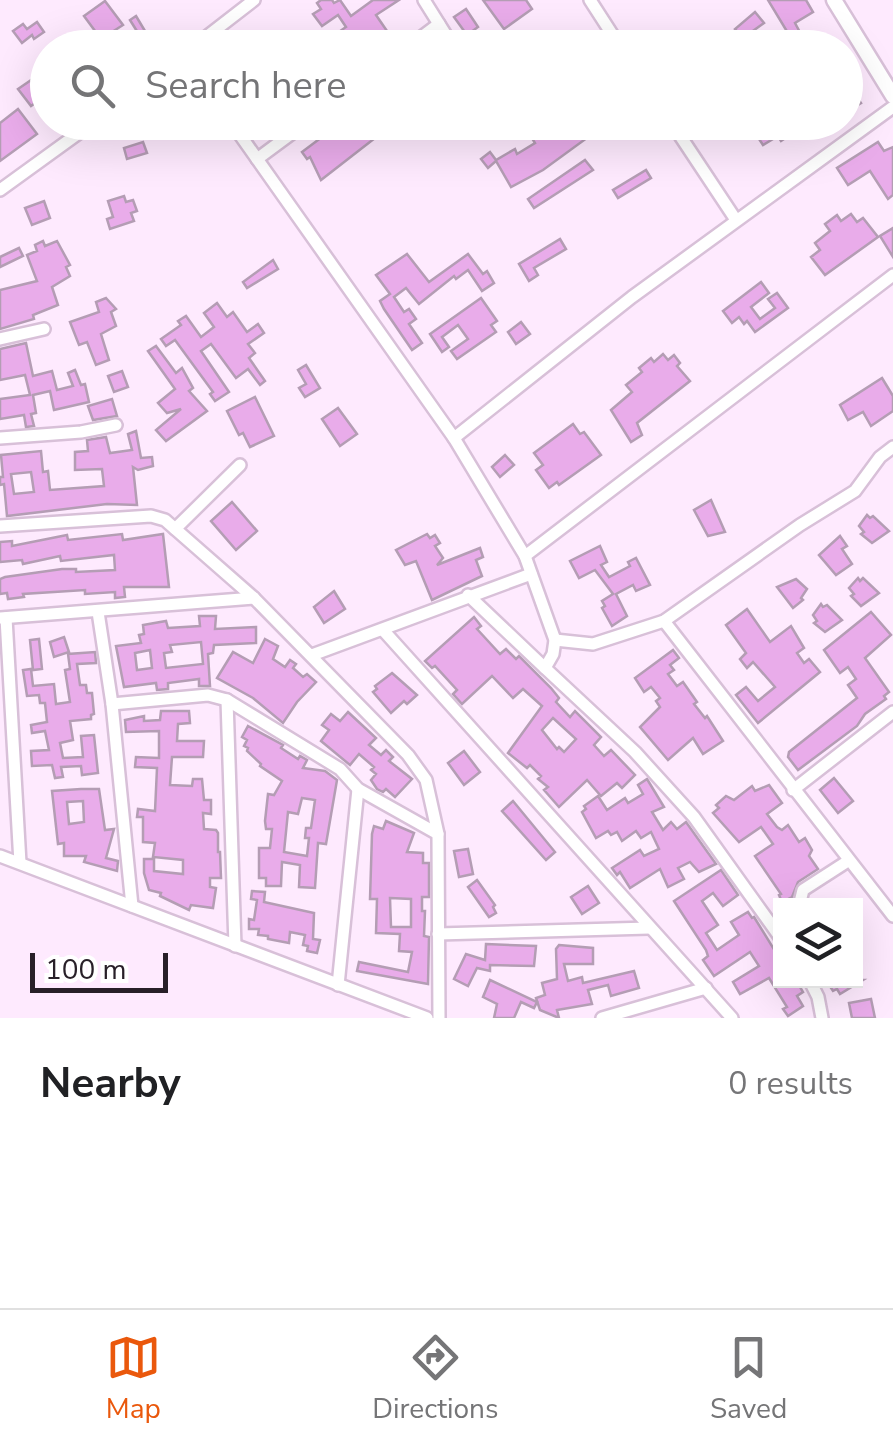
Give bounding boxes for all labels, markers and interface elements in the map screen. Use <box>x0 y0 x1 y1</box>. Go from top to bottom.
search box <box>30 30 863 140</box>
icon: search <box>65 58 120 113</box>
text: Search here <box>145 60 346 111</box>
map controls <box>773 898 863 988</box>
button: layers <box>773 898 863 988</box>
scale bar <box>30 948 168 993</box>
text: 100 m <box>45 951 127 989</box>
text: Nearby <box>40 1055 181 1112</box>
text: 0 results <box>728 1062 853 1105</box>
tab: Map <box>106 1330 161 1428</box>
tab: Directions <box>372 1330 498 1428</box>
tab: Saved <box>710 1330 787 1428</box>

